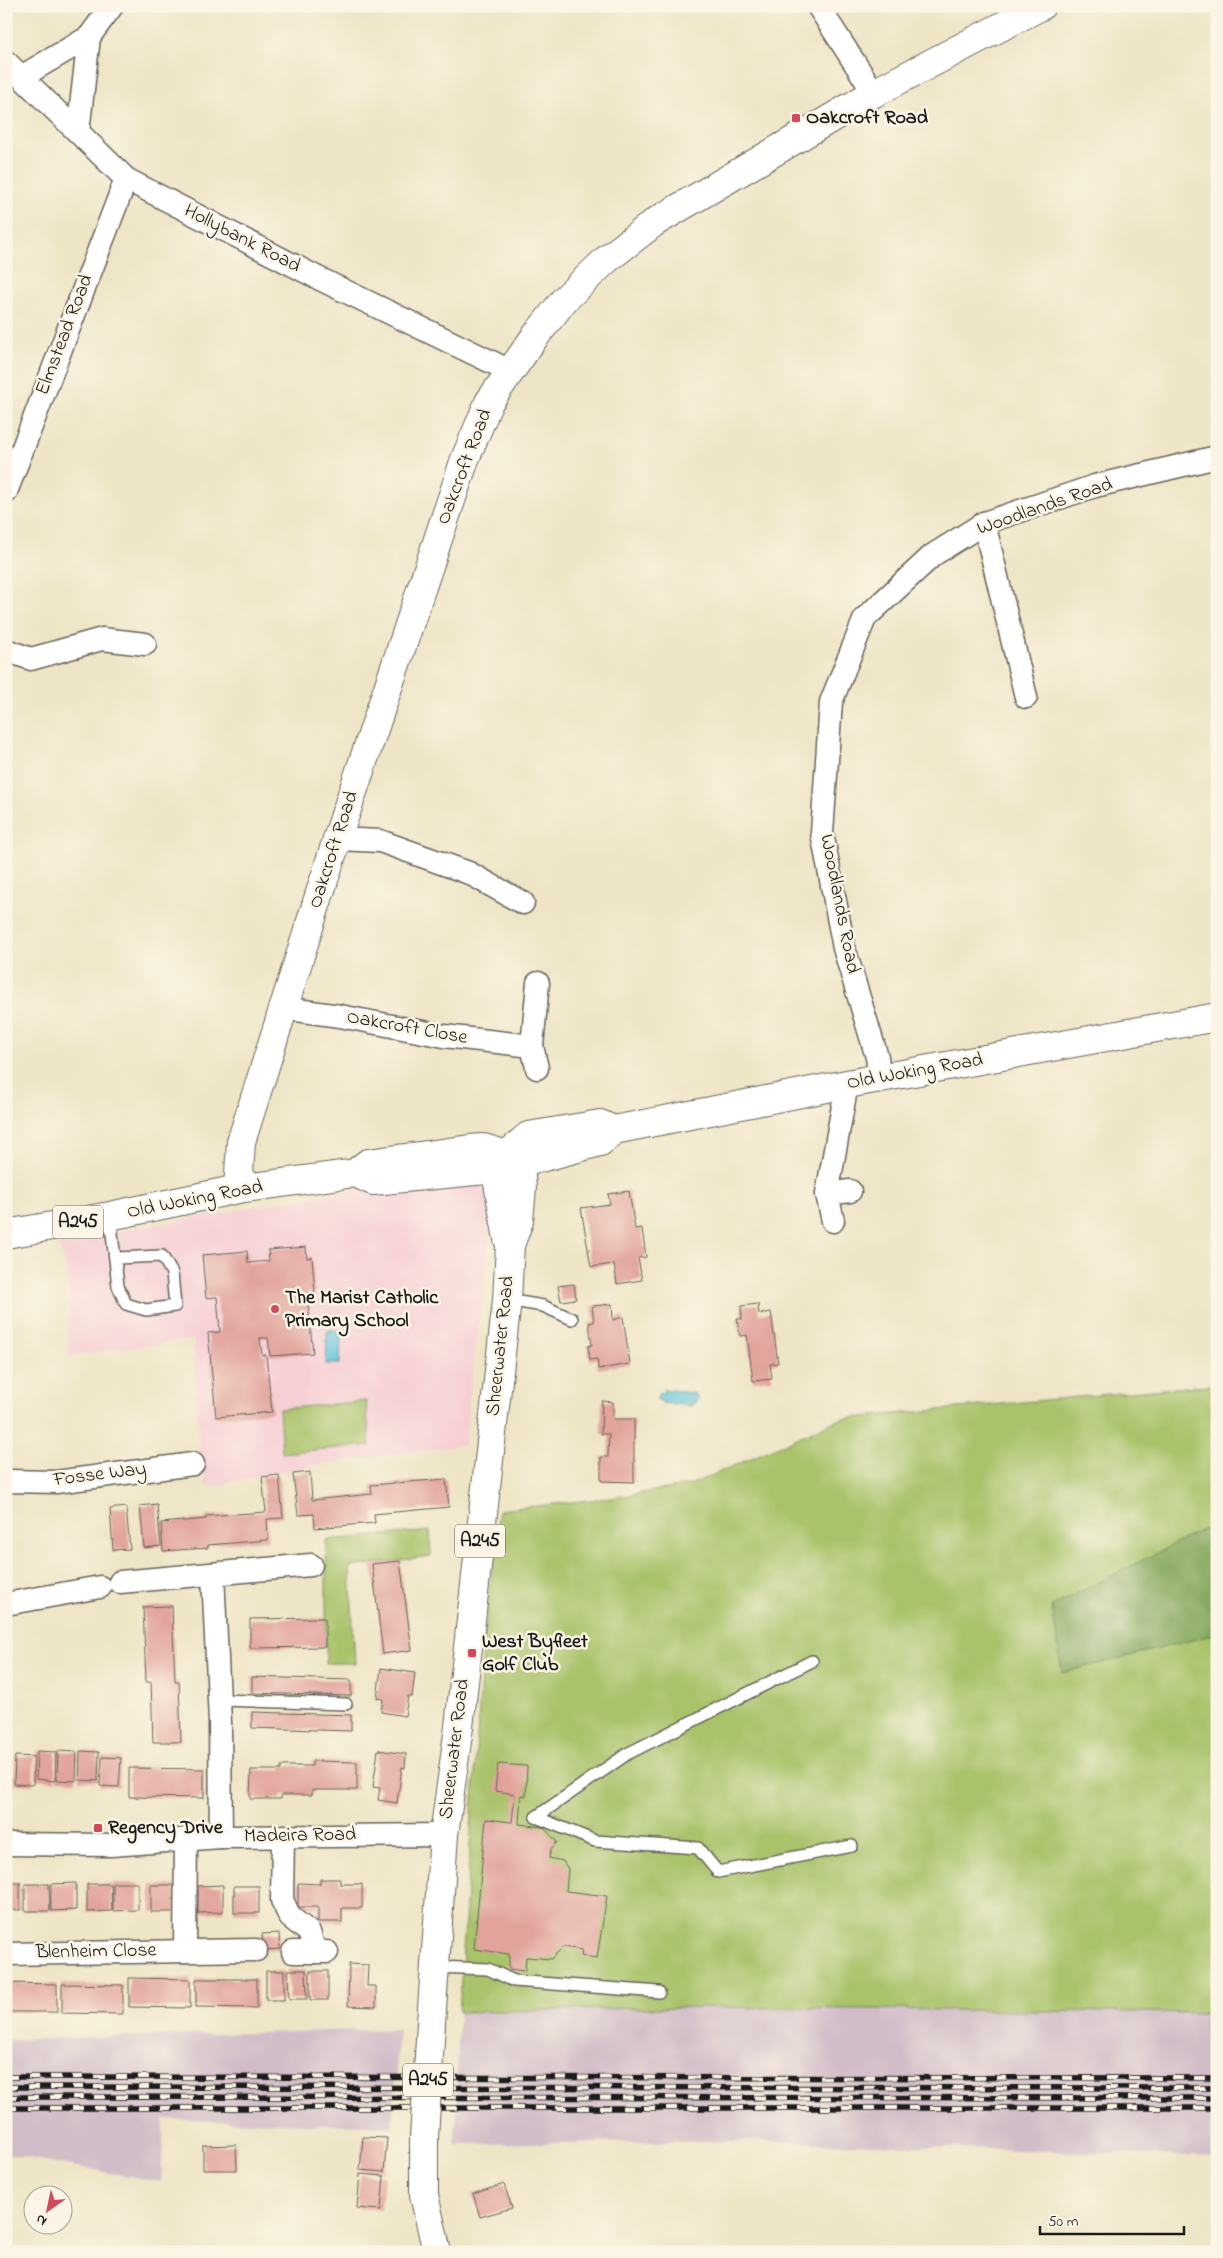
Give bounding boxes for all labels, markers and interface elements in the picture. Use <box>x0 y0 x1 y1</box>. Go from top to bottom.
place label: Oakcroft Road <box>806 104 929 133</box>
marker: Oakcroft Road <box>790 112 802 124</box>
street label: Hollybank Road <box>179 197 305 281</box>
street label: Elmstead Road <box>29 270 101 400</box>
street label: Oakcroft Road <box>430 405 500 529</box>
street label: Woodlands Road <box>973 470 1117 544</box>
street label: Oakcroft Road <box>301 788 367 912</box>
street label: Woodlands Road <box>811 832 867 976</box>
street label: Oakcroft Close <box>344 1003 470 1053</box>
street label: Old Woking Road <box>845 1046 986 1099</box>
street label: Old Woking Road <box>125 1173 266 1228</box>
road number: A245 <box>53 1206 103 1238</box>
street label: Sheerwater Road <box>479 1274 523 1418</box>
place label: The Marist Catholic Primary School <box>285 1284 439 1337</box>
marker: The Marist Catholic Primary School <box>269 1303 281 1315</box>
street label: Fosse Way <box>51 1455 148 1495</box>
road number: A245 <box>455 1524 505 1558</box>
place label: West Byfleet Golf Club <box>482 1628 588 1680</box>
marker: West Byfleet Golf Club <box>466 1647 478 1659</box>
street label: Sheerwater Road <box>432 1677 478 1821</box>
place label: Regency Drive <box>108 1814 224 1844</box>
street label: Madeira Road <box>244 1821 356 1851</box>
marker: Regency Drive <box>92 1822 104 1834</box>
street label: Blenheim Close <box>34 1936 157 1968</box>
road number: A245 <box>403 2064 453 2096</box>
north arrow <box>22 2186 72 2236</box>
scale bar <box>1040 2203 1184 2235</box>
text: N <box>32 2208 51 2231</box>
text: 50 m <box>1048 2211 1079 2233</box>

